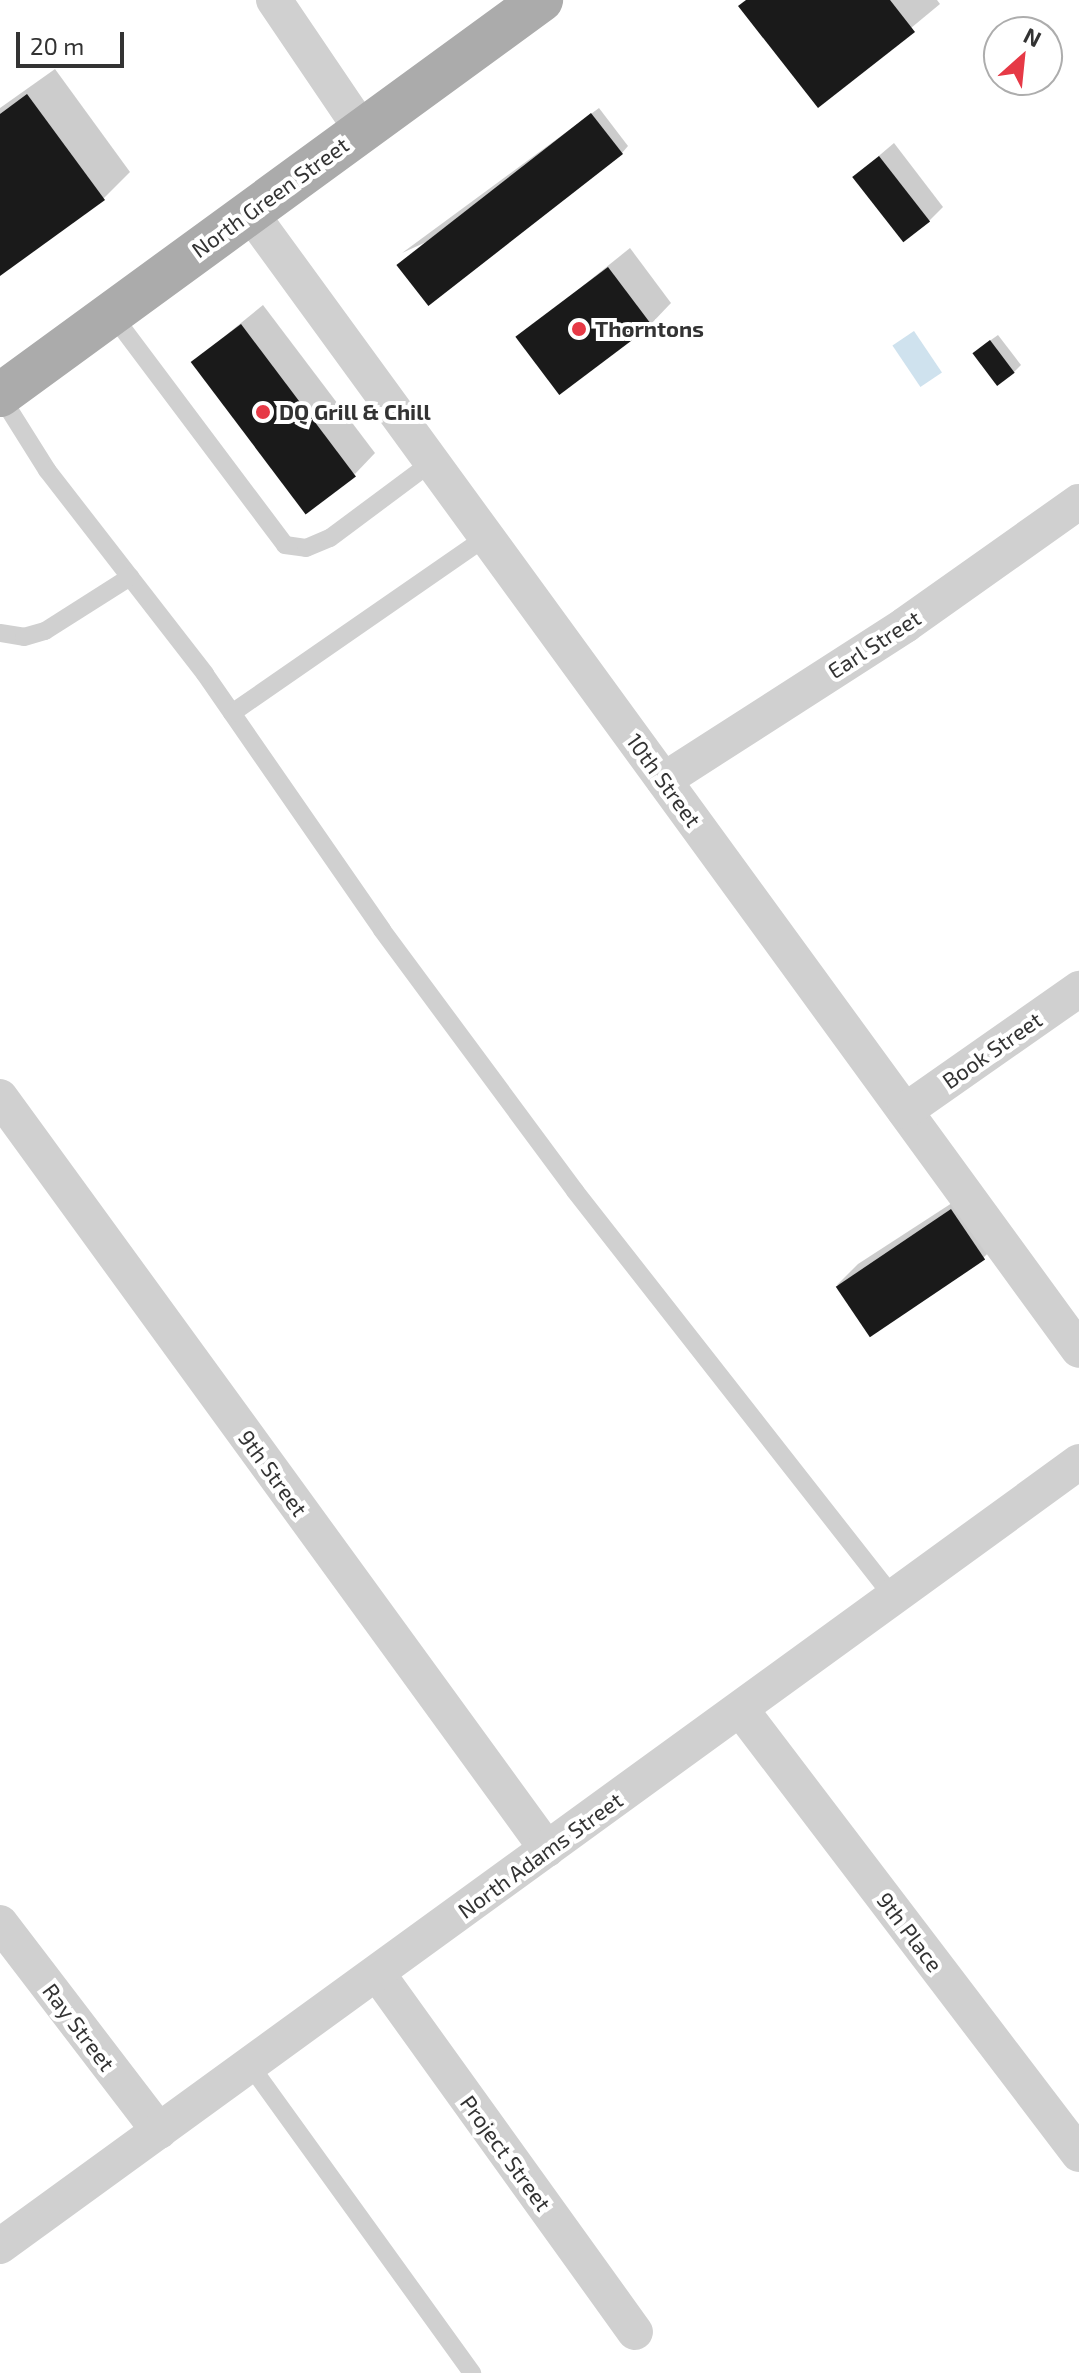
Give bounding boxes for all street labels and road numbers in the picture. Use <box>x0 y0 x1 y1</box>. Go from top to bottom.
street label: North Green Street <box>186 131 354 263</box>
street label: Earl Street <box>822 604 926 684</box>
street label: 10th Street <box>621 728 707 832</box>
street label: Book Street <box>937 1006 1047 1094</box>
street label: 9th Street <box>233 1425 313 1521</box>
street label: North Adams Street <box>452 1786 628 1924</box>
street label: 9th Place <box>872 1887 948 1977</box>
street label: Ray Street <box>37 1978 121 2076</box>
street label: Project Street <box>455 2090 557 2216</box>

